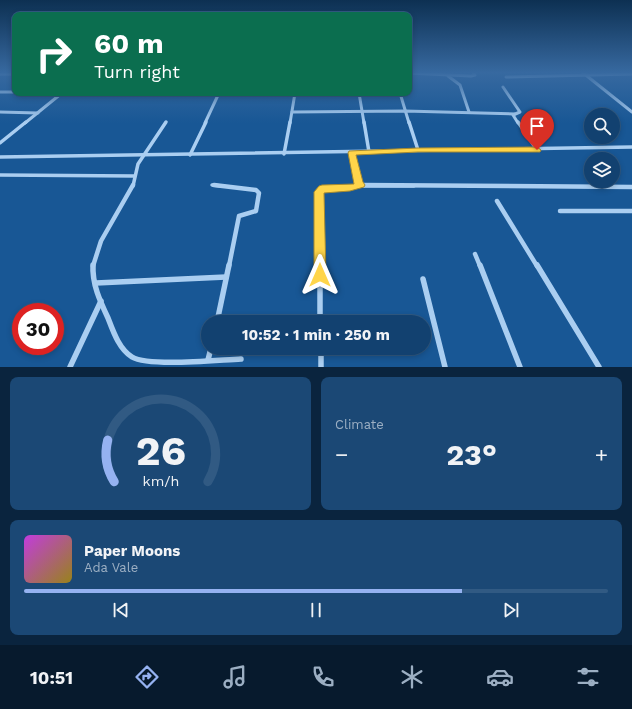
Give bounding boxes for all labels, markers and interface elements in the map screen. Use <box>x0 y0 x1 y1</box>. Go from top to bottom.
text: 60 m <box>94 27 164 60</box>
icon: right <box>28 28 80 80</box>
text: Turn right <box>94 61 180 82</box>
map controls <box>584 108 620 188</box>
button: search <box>584 108 620 144</box>
pin <box>520 109 554 150</box>
icon: arrive <box>526 115 548 137</box>
button: layers <box>584 152 620 188</box>
position arrow <box>299 254 341 296</box>
speed limit sign: 30 <box>12 303 64 355</box>
text: 10:52 · 1 min · 250 m <box>242 326 390 344</box>
text: Climate <box>335 417 384 432</box>
text: 26 <box>135 425 186 474</box>
text: 23° <box>446 437 497 472</box>
text: − <box>335 442 348 467</box>
text: + <box>595 442 608 467</box>
text: km/h <box>142 472 179 488</box>
text: Paper Moons <box>84 542 180 560</box>
text: Ada Vale <box>84 560 138 575</box>
icon: previous <box>110 599 132 621</box>
icon: pause <box>305 599 327 621</box>
icon: next <box>500 599 522 621</box>
icon: directions <box>133 663 161 691</box>
icon: music <box>221 663 249 691</box>
icon: phone <box>309 663 337 691</box>
icon: climate <box>398 663 426 691</box>
icon: car <box>486 663 514 691</box>
icon: filters <box>574 663 602 691</box>
text: 10:51 <box>30 667 73 688</box>

